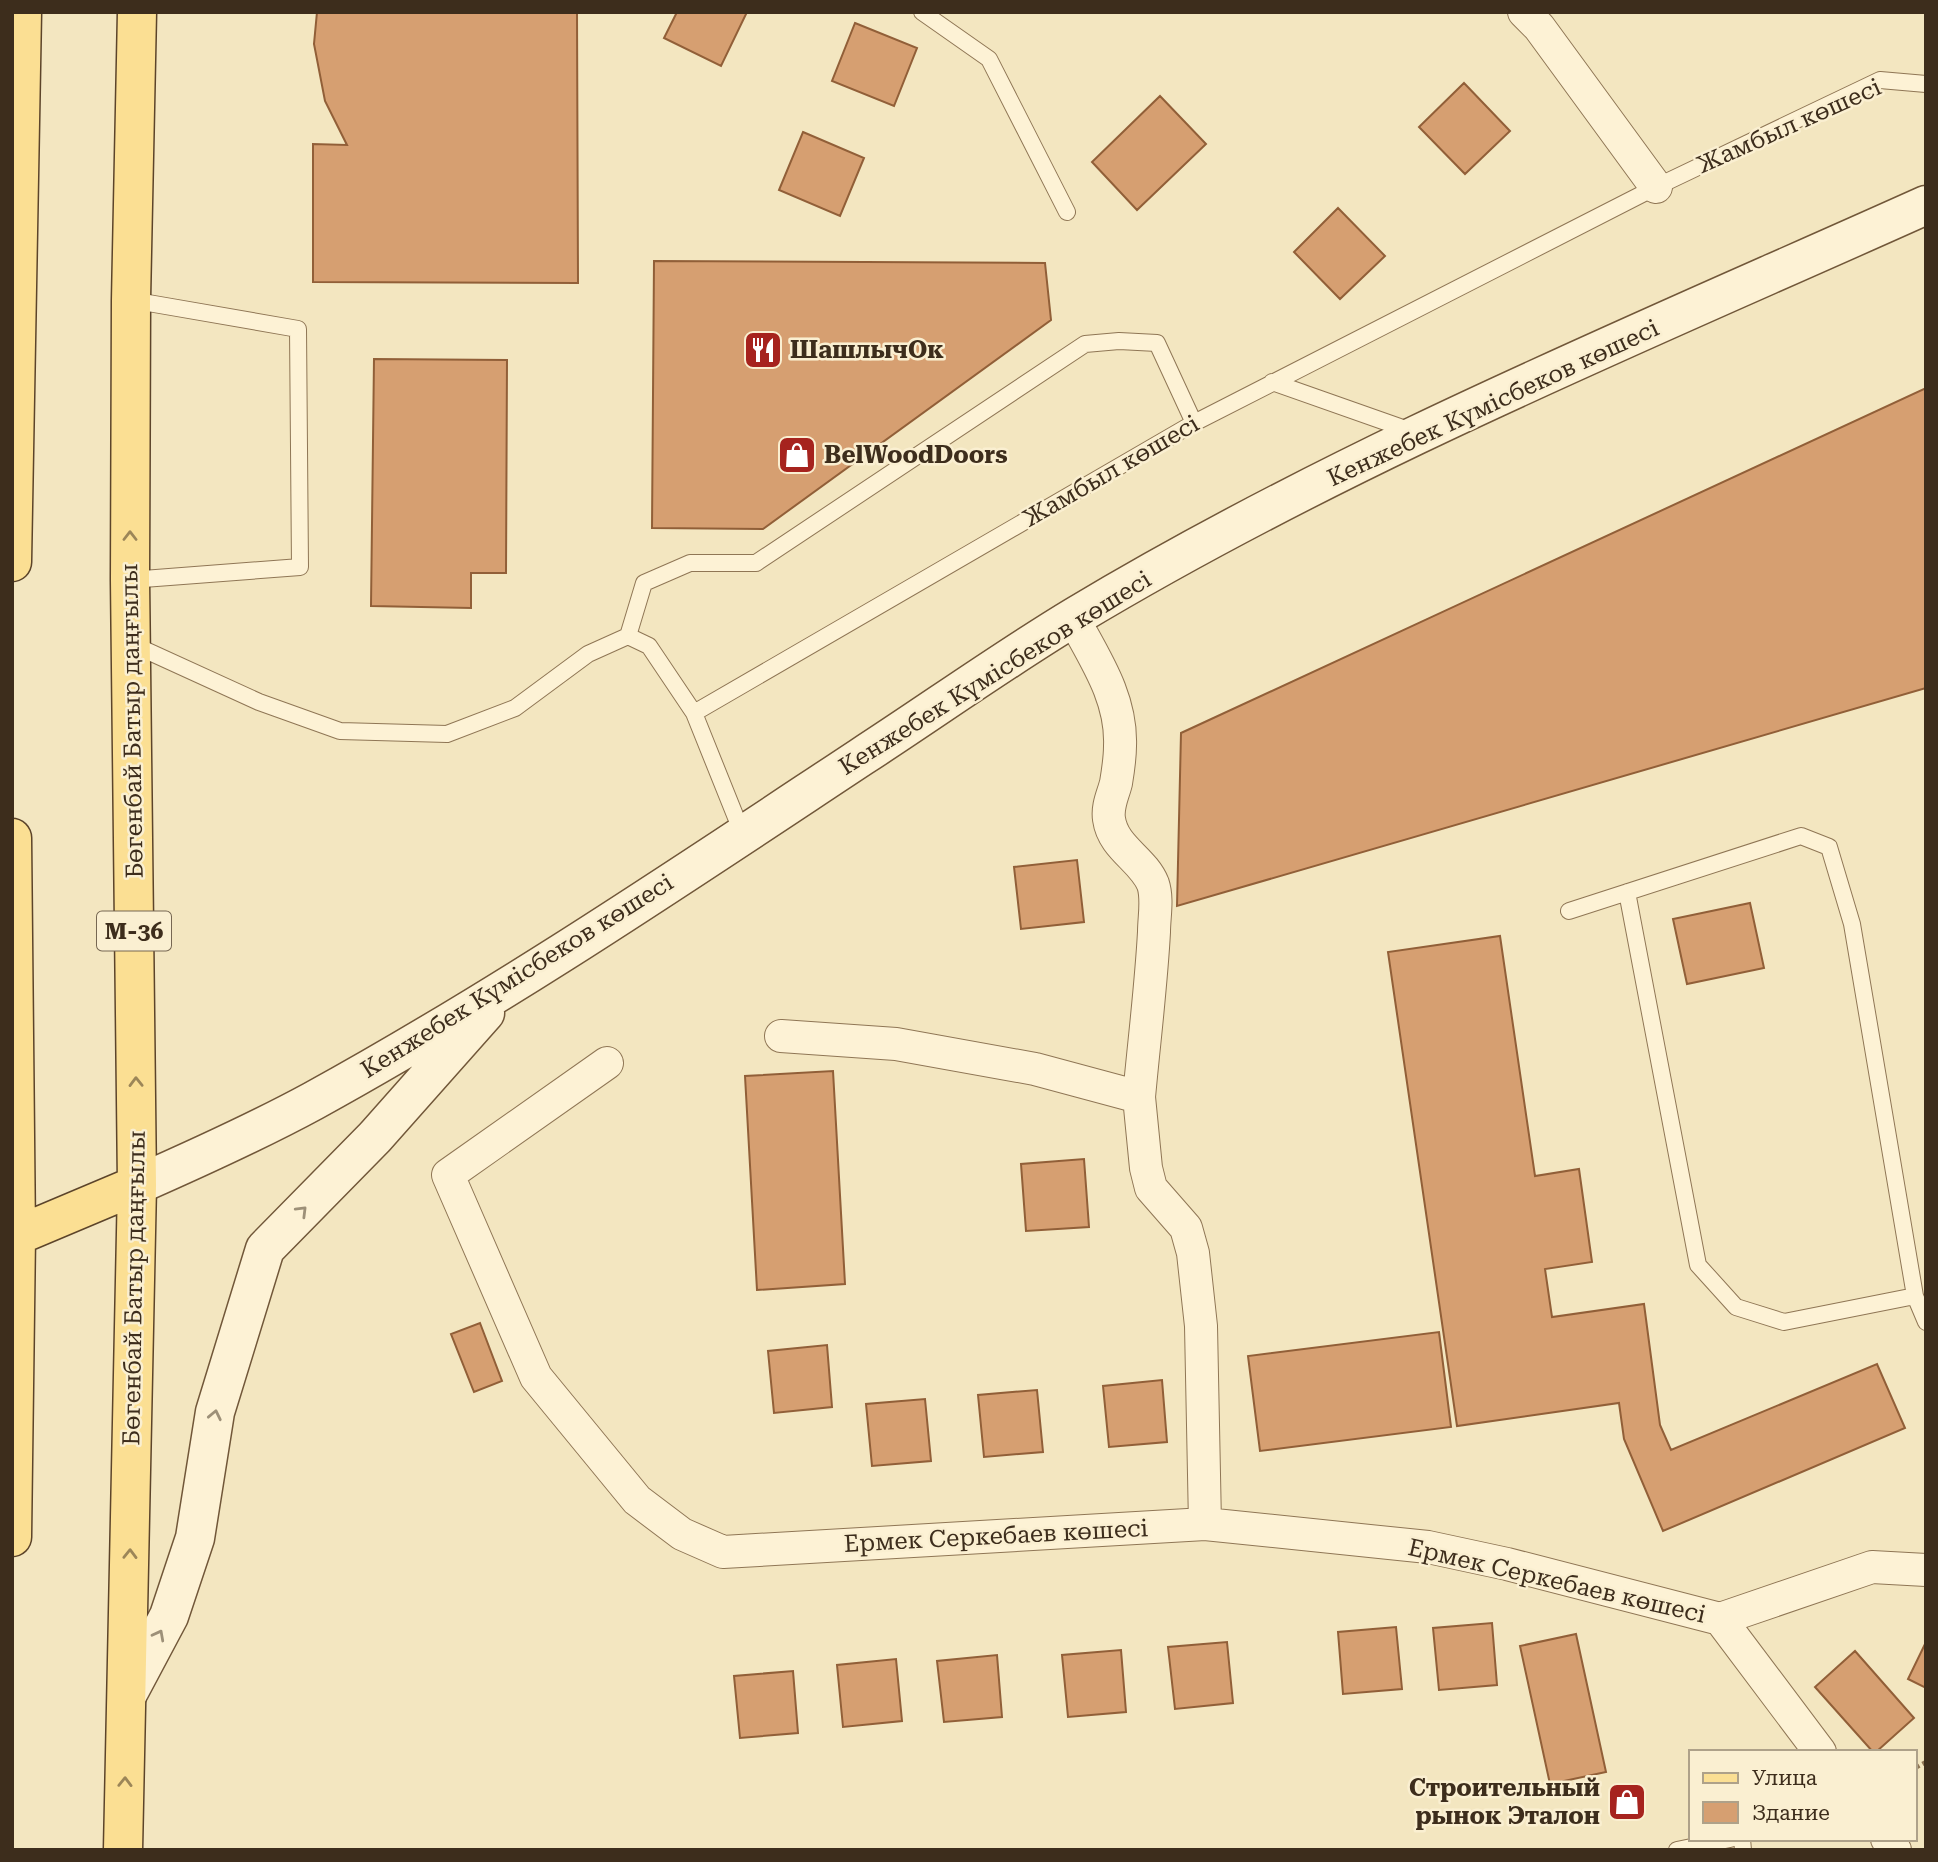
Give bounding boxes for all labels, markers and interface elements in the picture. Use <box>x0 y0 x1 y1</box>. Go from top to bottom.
street label: Жамбыл көшесі <box>1693 73 1886 179</box>
street label: Кенжебек Күмісбеков көшесі <box>1323 314 1663 492</box>
restaurant icon: ШашлычОк <box>742 329 784 371</box>
place label: ШашлычОк <box>790 336 944 364</box>
street label: Жамбыл көшесі <box>1018 409 1204 533</box>
shop icon: BelWoodDoors <box>776 434 818 476</box>
place label: BelWoodDoors <box>824 441 1008 469</box>
one-way arrow <box>122 530 138 540</box>
street label: Бөгенбай Батыр даңғылы <box>115 563 149 879</box>
street label: Кенжебек Күмісбеков көшесі <box>834 565 1156 781</box>
street label: Кенжебек Күмісбеков көшесі <box>356 868 678 1084</box>
road number: M-36 <box>97 912 171 950</box>
one-way arrow <box>128 1076 144 1086</box>
street label: Бөгенбай Батыр даңғылы <box>117 1130 151 1446</box>
one-way arrow <box>294 1206 307 1219</box>
one-way arrow <box>206 1409 221 1421</box>
street label: Ермек Серкебаев көшесі <box>843 1514 1149 1558</box>
street label: Ермек Серкебаев көшесі <box>1405 1533 1709 1629</box>
one-way arrow <box>122 1548 137 1559</box>
one-way arrow <box>151 1629 164 1642</box>
legend <box>1689 1750 1917 1841</box>
text: Улица <box>1752 1766 1818 1790</box>
place label: Строительный рынок Эталон <box>1409 1774 1600 1830</box>
one-way arrow <box>117 1776 132 1787</box>
shop icon: Строительный рынок Эталон <box>1606 1781 1648 1823</box>
text: Здание <box>1752 1801 1830 1825</box>

